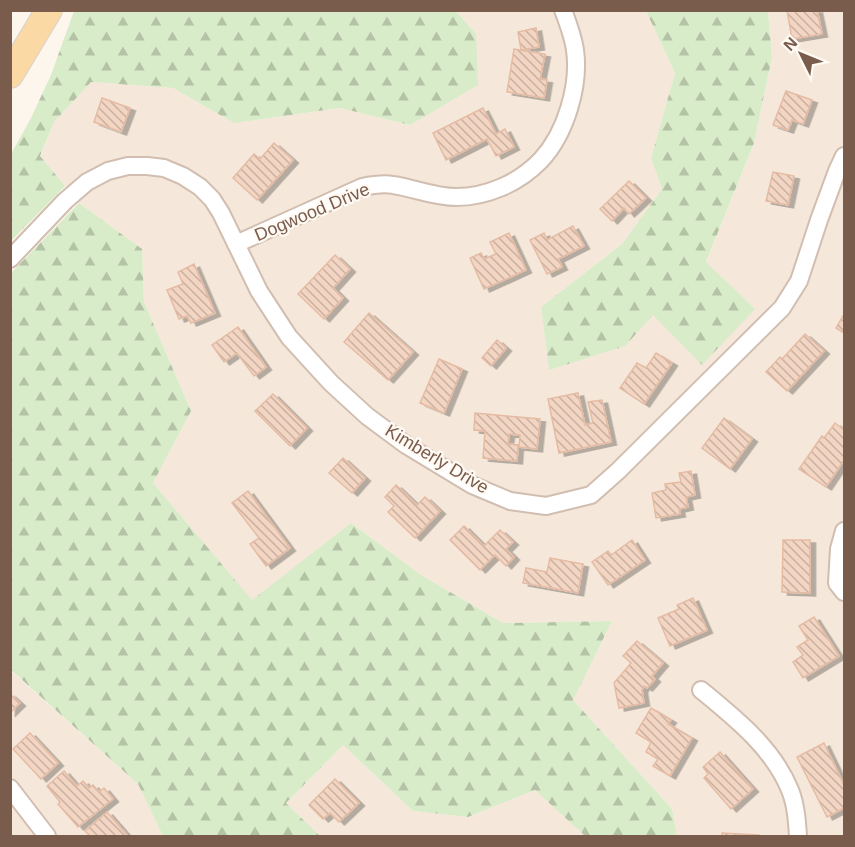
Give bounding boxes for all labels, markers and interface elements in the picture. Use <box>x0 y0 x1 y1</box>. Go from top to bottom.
north arrow <box>771 24 831 84</box>
text: N <box>780 34 801 54</box>
street label: Dogwood Drive <box>251 179 373 245</box>
street label: Kimberly Drive <box>382 420 492 498</box>

